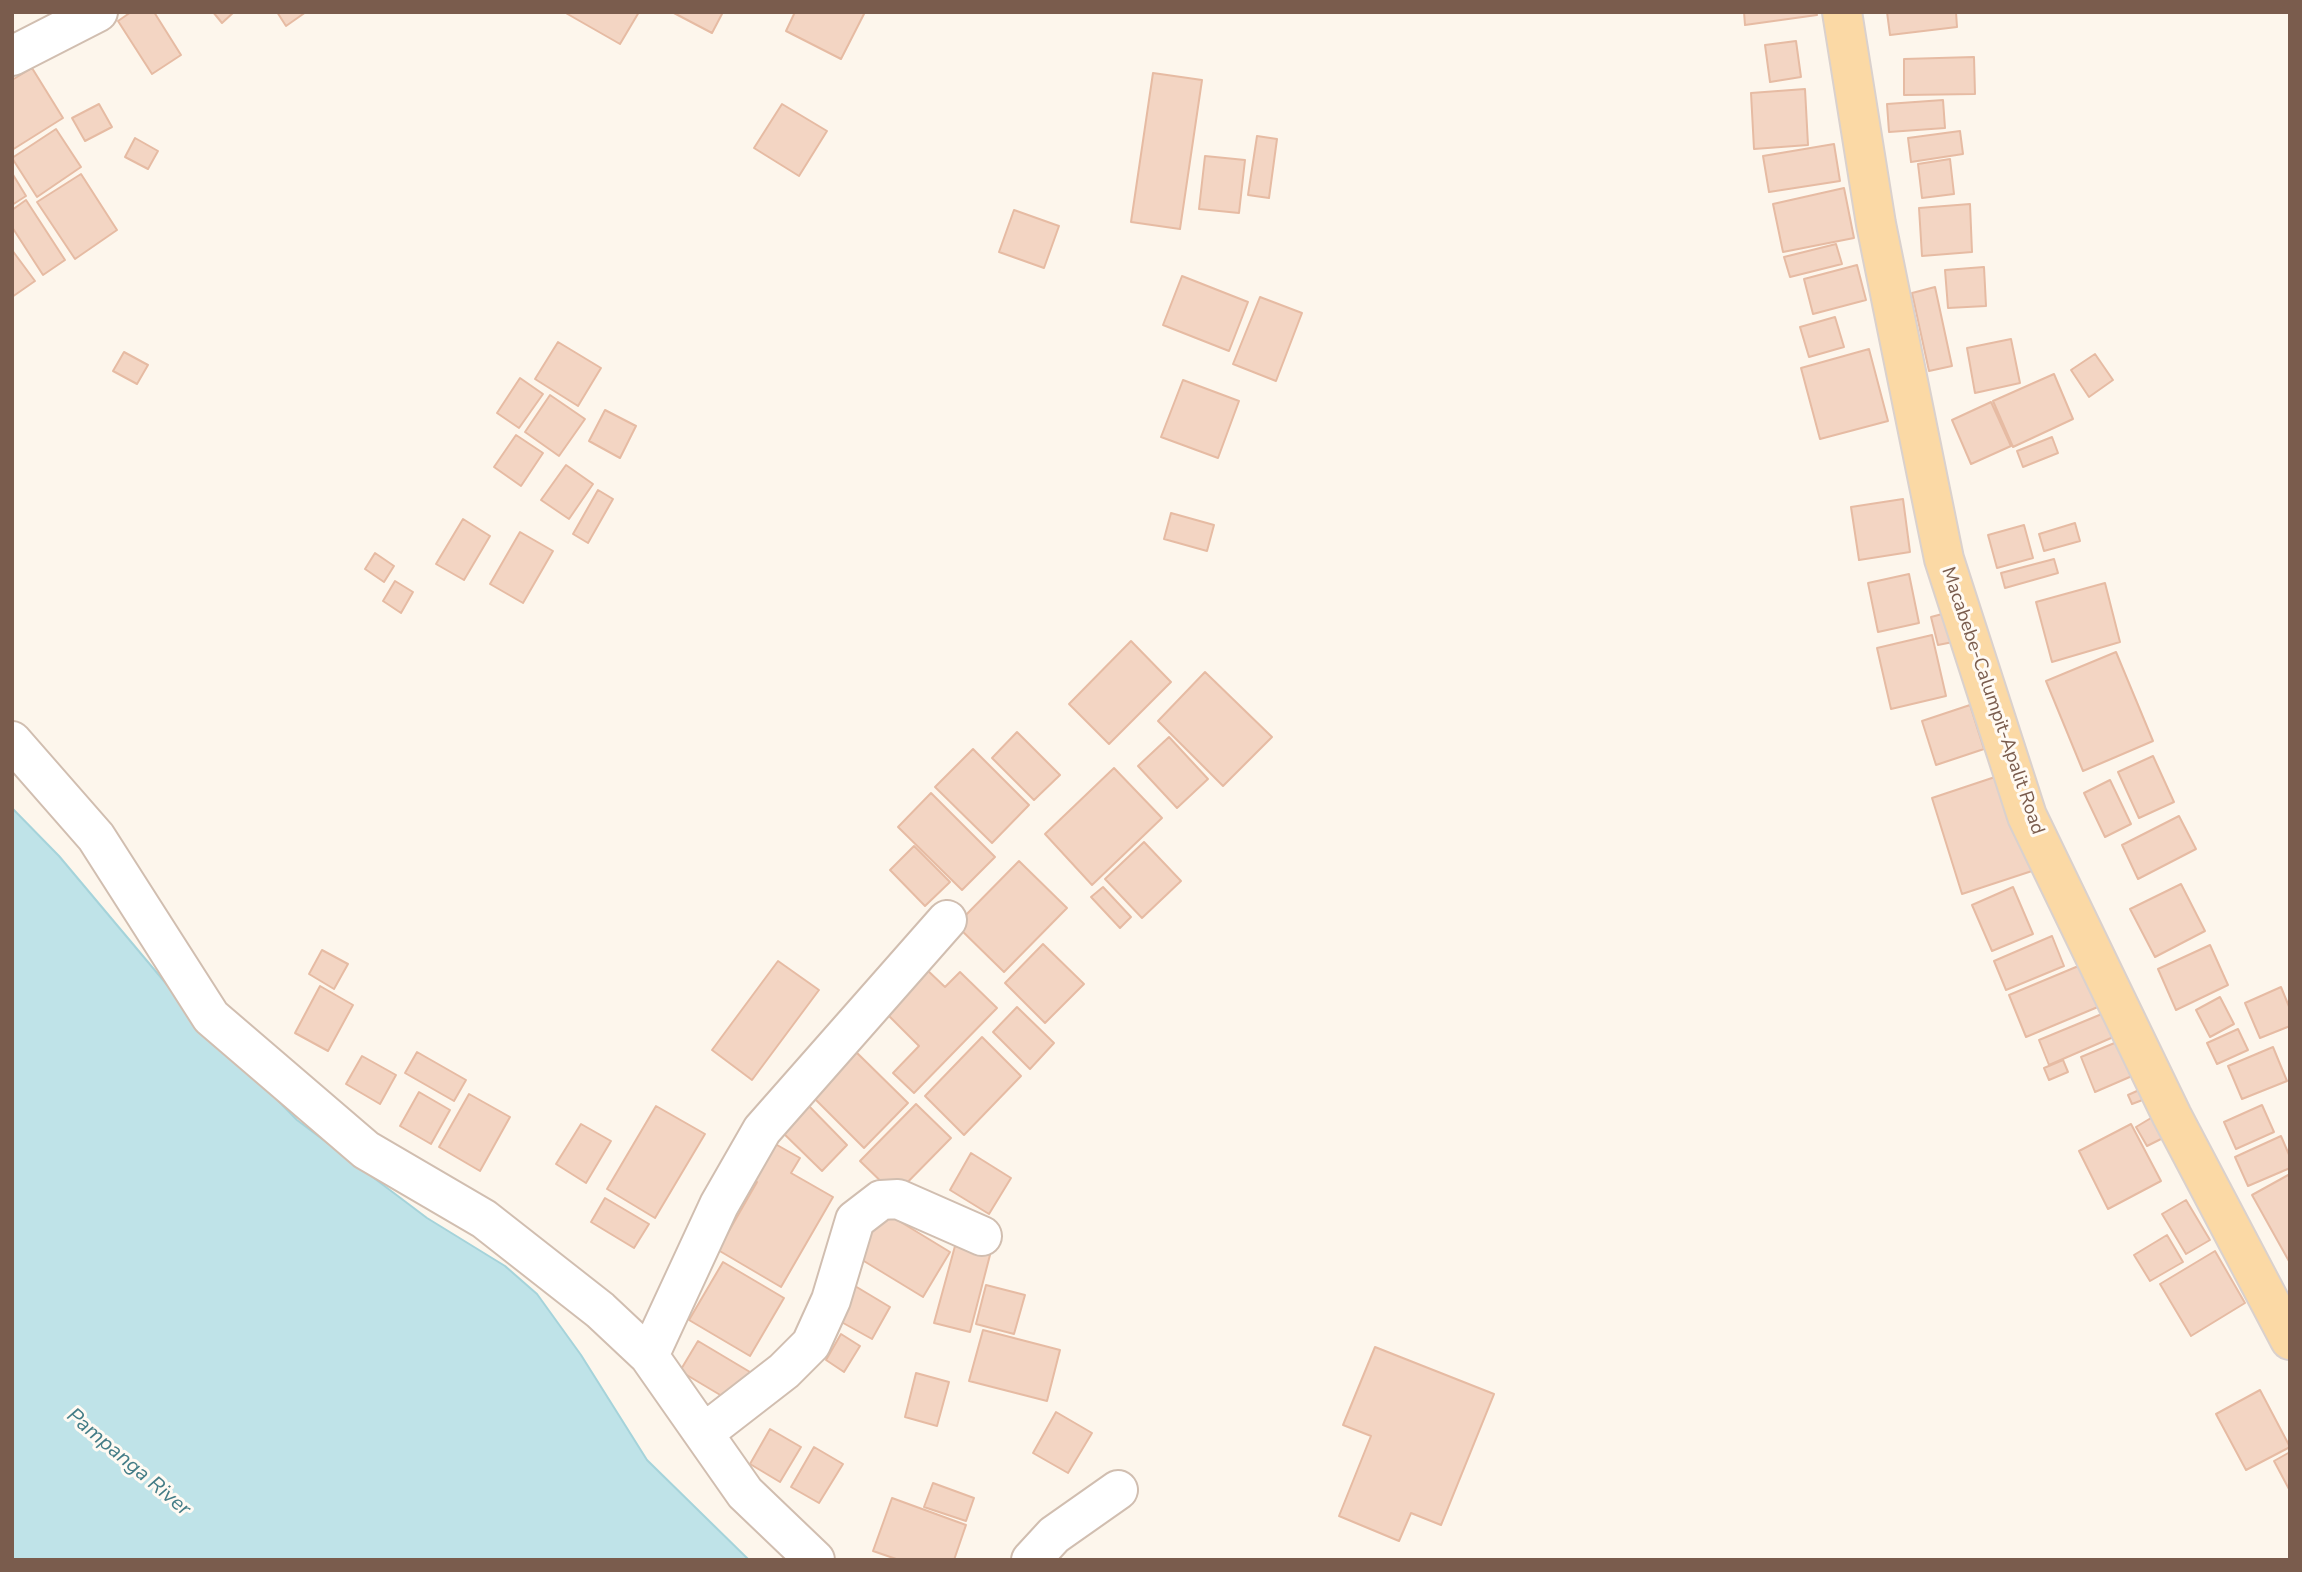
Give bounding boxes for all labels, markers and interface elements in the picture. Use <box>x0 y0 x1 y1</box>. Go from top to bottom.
street label: Macabebe-Calumpit-Apalit Road <box>1935 564 2049 838</box>
water label: Pampanga River <box>61 1404 195 1522</box>

